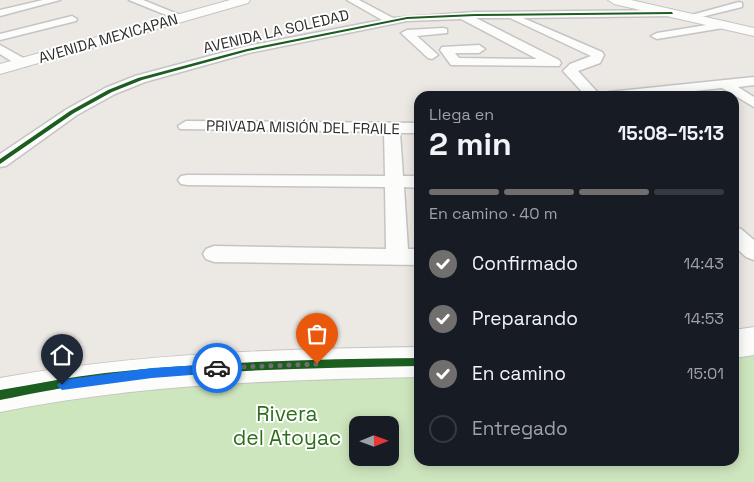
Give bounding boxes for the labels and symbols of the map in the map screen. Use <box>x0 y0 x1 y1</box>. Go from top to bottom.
street label: AVENIDA LA SOLEDAD <box>201 5 351 57</box>
street label: AVENIDA MEXICAPAN <box>36 9 180 67</box>
street label: PRIVADA MISIÓN DEL FRAILE <box>206 116 400 138</box>
pin <box>296 313 338 364</box>
pin <box>41 334 83 385</box>
courier <box>192 343 242 393</box>
park label: Rivera del Atoyac <box>233 400 341 451</box>
north arrow <box>349 416 399 466</box>

